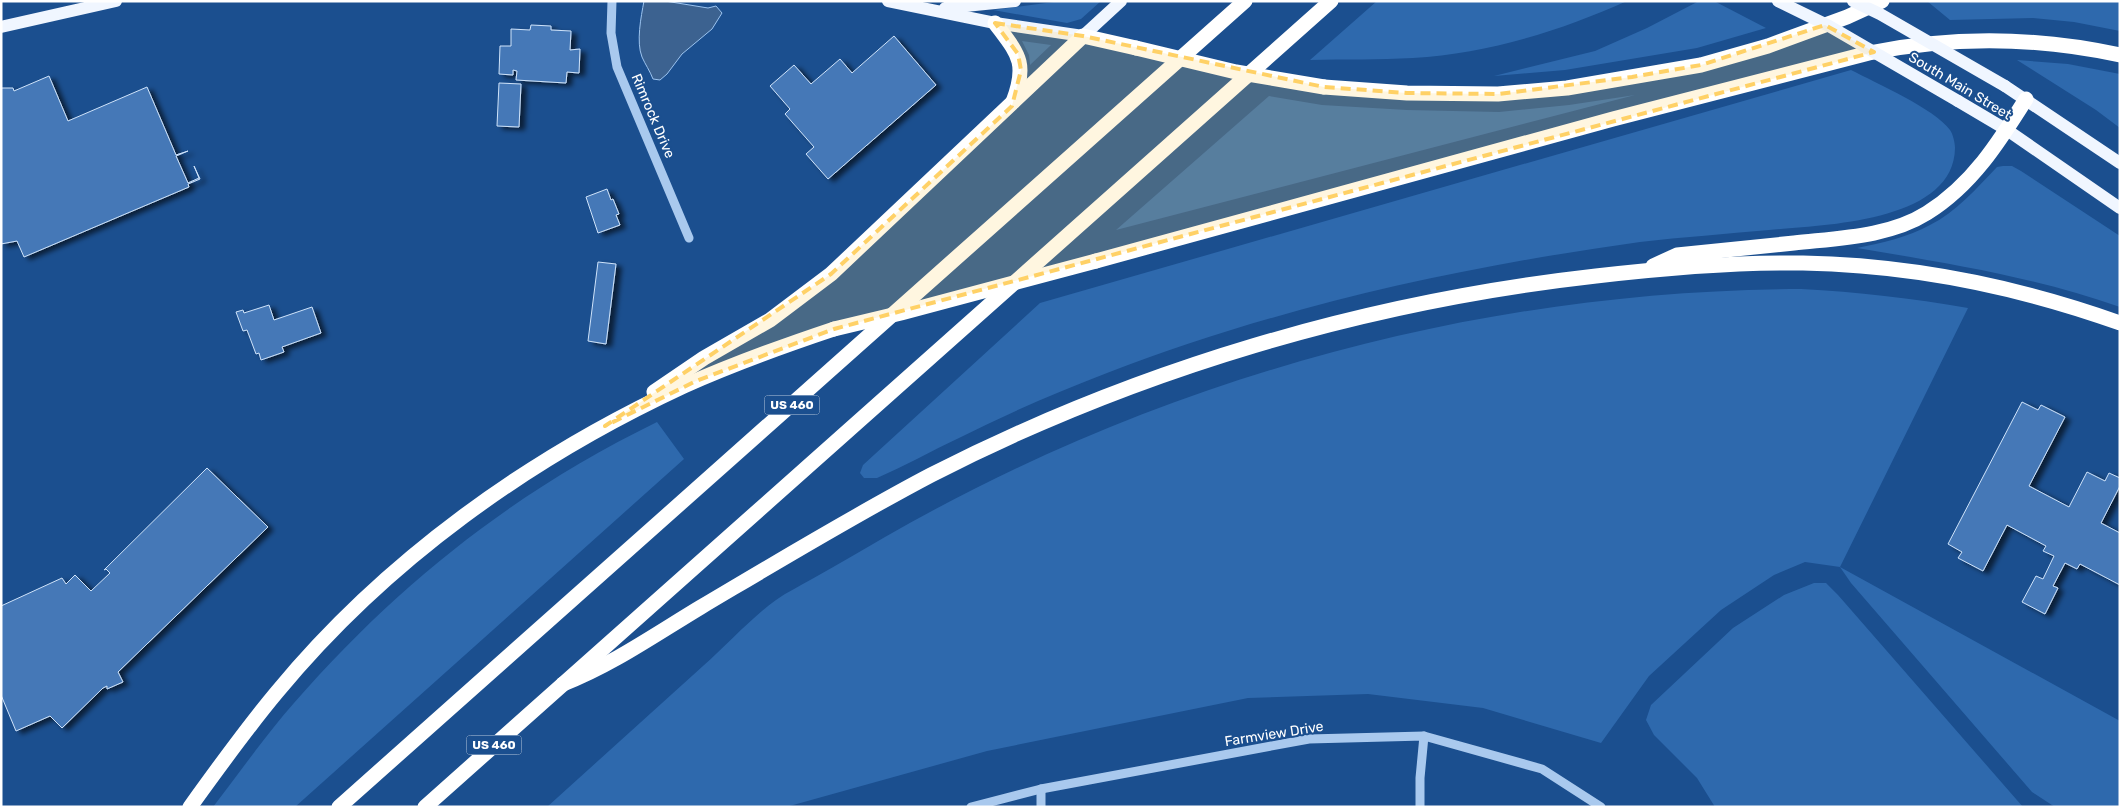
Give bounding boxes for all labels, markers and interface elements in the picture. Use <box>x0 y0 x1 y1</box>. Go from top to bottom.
street label: South Main Street <box>1905 49 2015 124</box>
street label: Rimrock Drive <box>628 71 678 161</box>
road number: US 460 <box>764 396 820 414</box>
street label: Farmview Drive <box>1223 718 1325 750</box>
road number: US 460 <box>466 736 522 754</box>

